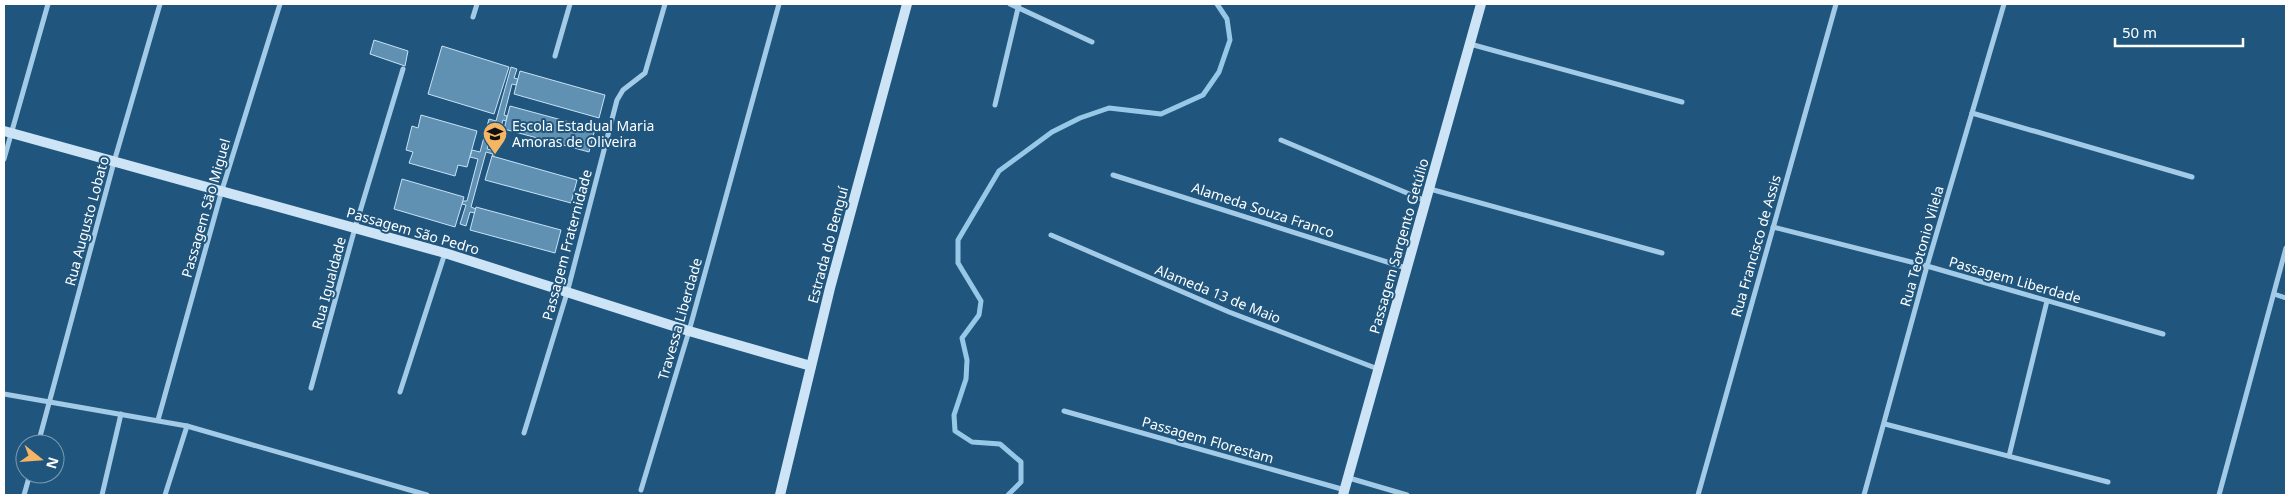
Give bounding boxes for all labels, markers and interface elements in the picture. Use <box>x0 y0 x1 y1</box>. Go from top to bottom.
scale bar <box>2115 15 2242 47</box>
text: 50 m <box>2122 22 2157 42</box>
place label: Escola Estadual Maria Amoras de Oliveira <box>512 116 654 151</box>
school or university icon: Escola Estadual Maria Amoras de Oliveira <box>482 121 508 155</box>
street label: Passagem São Miguel <box>177 136 234 279</box>
street label: Rua Augusto Lobato <box>60 154 113 288</box>
street label: Passagem Sargento Getúlio <box>1364 156 1433 336</box>
street label: Passagem Fraternidade <box>537 167 596 322</box>
street label: Rua Francisco de Assis <box>1726 172 1785 319</box>
street label: Alameda Souza Franco <box>1189 177 1337 242</box>
street label: Rua Teotonio Vilela <box>1895 183 1948 309</box>
street label: Estrada do Benguí <box>803 184 852 305</box>
street label: Passagem São Pedro <box>344 202 482 259</box>
street label: Rua Igualdade <box>307 234 350 331</box>
street label: Passagem Liberdade <box>1947 252 2084 308</box>
street label: Travessa Liberdade <box>653 255 706 382</box>
street label: Alameda 13 de Maio <box>1153 260 1284 327</box>
street label: Passagem Florestam <box>1140 412 1276 467</box>
north arrow <box>15 434 65 484</box>
text: N <box>42 455 64 471</box>

